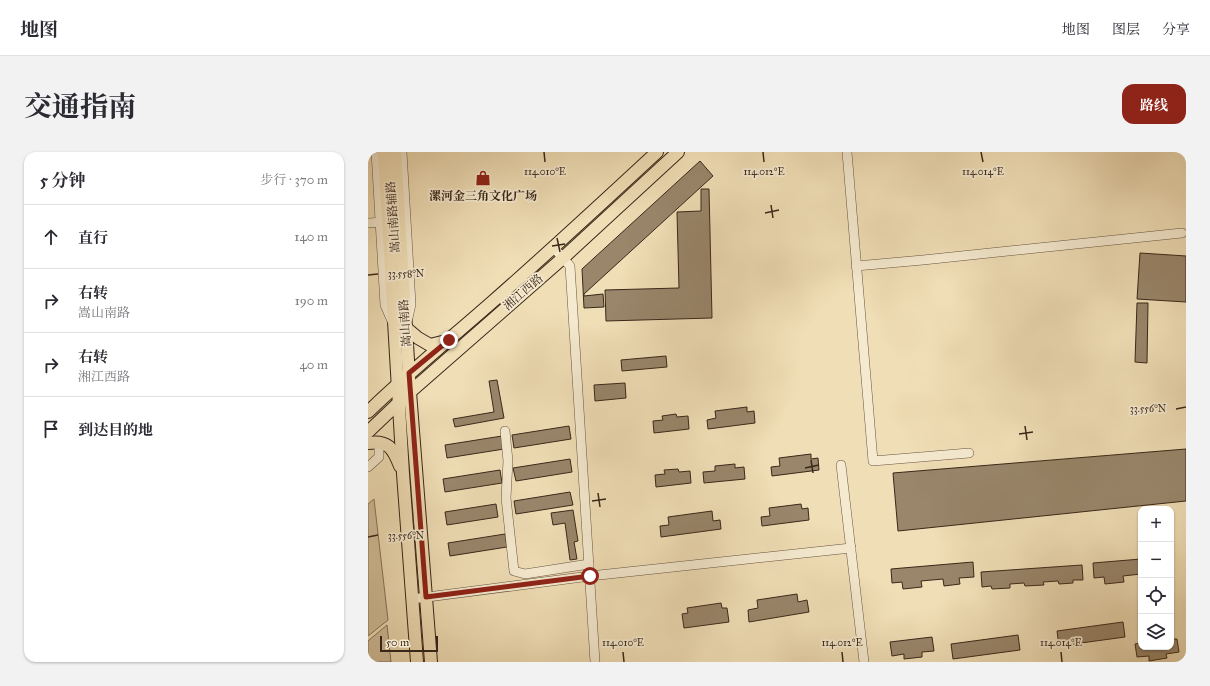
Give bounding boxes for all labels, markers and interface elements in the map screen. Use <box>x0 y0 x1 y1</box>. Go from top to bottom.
text: 地图 <box>20 18 58 41</box>
text: 地图 <box>1062 21 1090 38</box>
text: 图层 <box>1112 21 1140 38</box>
text: 分享 <box>1162 21 1190 38</box>
button: 路线 <box>1122 84 1186 124</box>
text: 交通指南 <box>24 89 136 124</box>
text: 114.010°E <box>524 166 566 178</box>
text: 114.012°E <box>743 166 785 178</box>
text: 114.014°E <box>962 166 1004 178</box>
shop icon: 漯河金三角文化广场 <box>474 169 492 187</box>
text: 5 分钟 <box>40 170 86 191</box>
text: 步行 · 370 m <box>260 172 328 188</box>
street label: 嵩山南路辅路 <box>384 181 402 253</box>
place label: 漯河金三角文化广场 <box>429 189 537 203</box>
icon: ahead <box>40 226 62 248</box>
text: 直行 <box>78 229 108 247</box>
text: 140 m <box>294 229 328 245</box>
text: 33.558°N <box>388 268 425 280</box>
street label: 湘江西路 <box>500 271 546 313</box>
text: 右转 <box>78 284 108 302</box>
icon: right <box>40 290 62 312</box>
text: 190 m <box>295 293 328 309</box>
street label: 嵩山南路 <box>396 299 414 347</box>
text: 嵩山南路 <box>78 305 130 321</box>
route end <box>440 331 458 349</box>
text: 右转 <box>78 348 108 366</box>
icon: right <box>40 354 62 376</box>
text: 40 m <box>299 357 328 373</box>
text: 湘江西路 <box>78 369 130 385</box>
text: 33.556°N <box>1130 403 1167 415</box>
icon: arrive <box>40 418 62 440</box>
text: 到达目的地 <box>78 421 153 439</box>
map controls <box>1138 506 1174 650</box>
button: + <box>1138 506 1174 542</box>
text: 33.556°N <box>388 530 425 542</box>
button: − <box>1138 542 1174 578</box>
route start <box>581 567 599 585</box>
button: locate <box>1138 578 1174 614</box>
button: layers <box>1138 614 1174 650</box>
scale bar <box>380 634 438 653</box>
text: 50 m <box>386 636 409 649</box>
text: 114.010°E <box>602 637 644 649</box>
text: 114.012°E <box>821 637 863 649</box>
text: 114.014°E <box>1040 637 1082 649</box>

